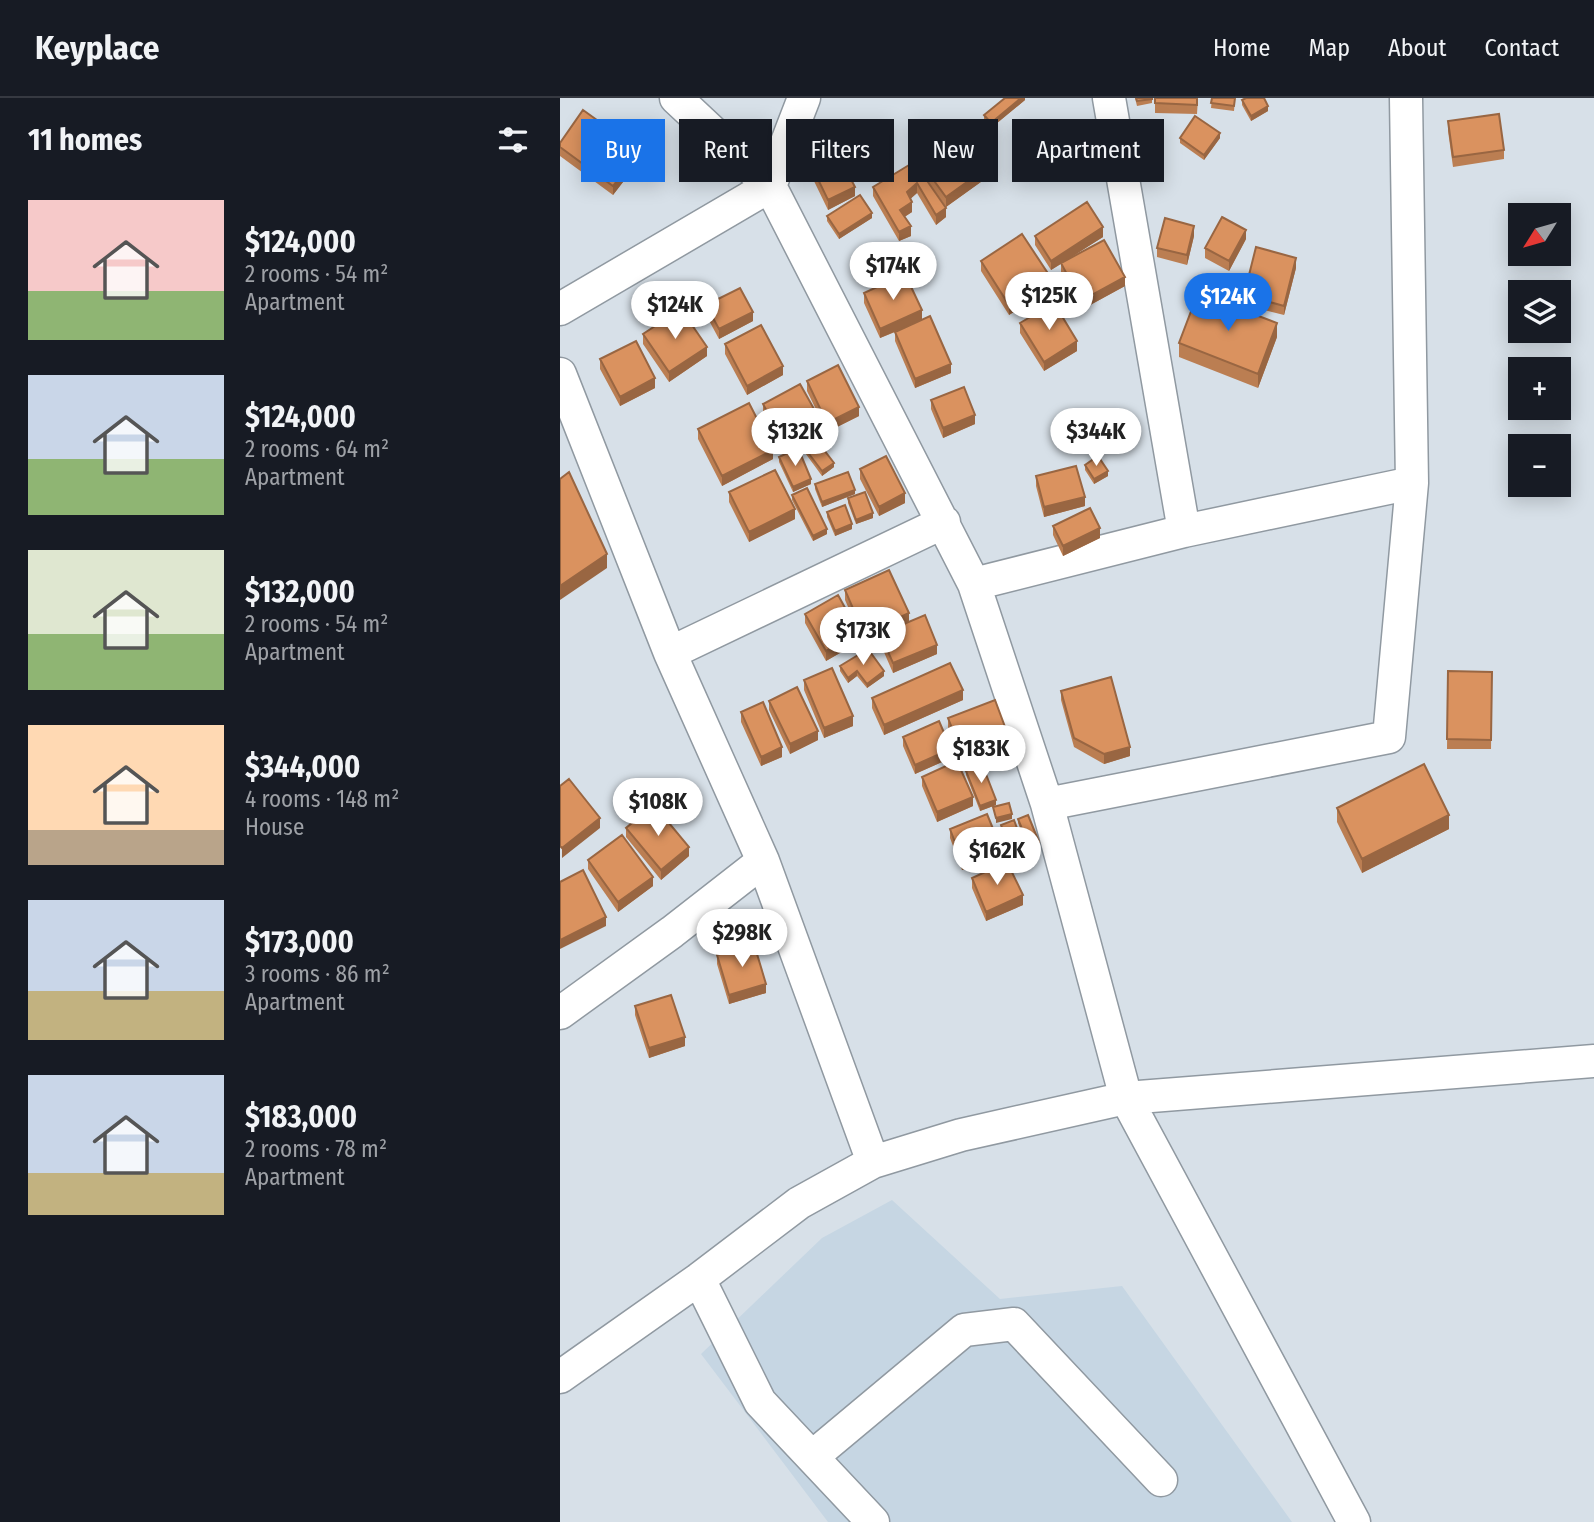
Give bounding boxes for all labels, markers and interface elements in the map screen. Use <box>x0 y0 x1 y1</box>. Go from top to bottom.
text: Keyplace <box>35 28 159 68</box>
text: Home <box>1213 34 1270 62</box>
text: Map <box>1308 34 1350 62</box>
text: About <box>1388 34 1446 62</box>
text: Contact <box>1484 34 1559 62</box>
chip: Buy <box>581 119 665 182</box>
chip: Rent <box>679 119 772 182</box>
chip: Filters <box>786 119 894 182</box>
chip: New <box>908 119 998 182</box>
chip: Apartment <box>1012 119 1164 182</box>
icon: filters <box>494 121 532 159</box>
text: 11 homes <box>28 122 142 158</box>
north arrow <box>1508 203 1572 266</box>
map controls <box>1508 203 1571 497</box>
text: $124,000 <box>245 224 356 260</box>
icon: home <box>84 228 168 312</box>
pin: $174K <box>844 242 942 302</box>
text: $174K <box>866 251 920 279</box>
text: 2 rooms · 54 m² <box>245 260 388 288</box>
pin: $125K <box>1000 272 1098 332</box>
pin: $124K <box>1179 274 1277 333</box>
button: layers <box>1508 280 1571 343</box>
text: $125K <box>1021 281 1077 309</box>
pin: $124K <box>626 282 724 341</box>
text: $124K <box>1200 282 1256 310</box>
text: Apartment <box>245 288 345 316</box>
text: $124K <box>647 290 703 318</box>
button: + <box>1508 357 1571 420</box>
text: $124,000 <box>245 399 356 435</box>
icon: home <box>84 403 168 487</box>
pin: $132K <box>746 408 844 468</box>
pin: $344K <box>1047 408 1145 468</box>
text: $132K <box>767 417 823 445</box>
text: $344K <box>1066 417 1126 445</box>
button: − <box>1508 434 1571 497</box>
text: 2 rooms · 64 m² <box>245 435 389 463</box>
text: Apartment <box>245 463 345 491</box>
text: $132,000 <box>245 574 355 610</box>
icon: home <box>84 578 168 662</box>
pin: $173K <box>814 608 912 667</box>
text: 2 rooms · 54 m² <box>245 610 388 638</box>
text: $173K <box>836 616 890 644</box>
text: Apartment <box>245 638 345 666</box>
pin: $183K <box>932 726 1030 785</box>
text: $183K <box>953 734 1009 762</box>
text: $344,000 <box>245 749 360 785</box>
icon: home <box>84 753 168 837</box>
pin: $108K <box>609 778 707 838</box>
text: 4 rooms · 148 m² <box>245 785 399 813</box>
text: $108K <box>629 787 687 815</box>
text: House <box>245 813 304 841</box>
pin: $162K <box>948 828 1046 887</box>
text: $162K <box>969 836 1025 864</box>
pin: $298K <box>693 910 791 969</box>
text: $298K <box>712 918 772 946</box>
text: $173,000 <box>245 924 354 960</box>
icon: home <box>84 928 168 1012</box>
text: 3 rooms · 86 m² <box>245 960 390 988</box>
text: Apartment <box>245 988 345 1016</box>
text: $183,000 <box>245 1099 357 1135</box>
icon: home <box>84 1103 168 1187</box>
text: 2 rooms · 78 m² <box>245 1135 387 1163</box>
text: Apartment <box>245 1163 345 1191</box>

